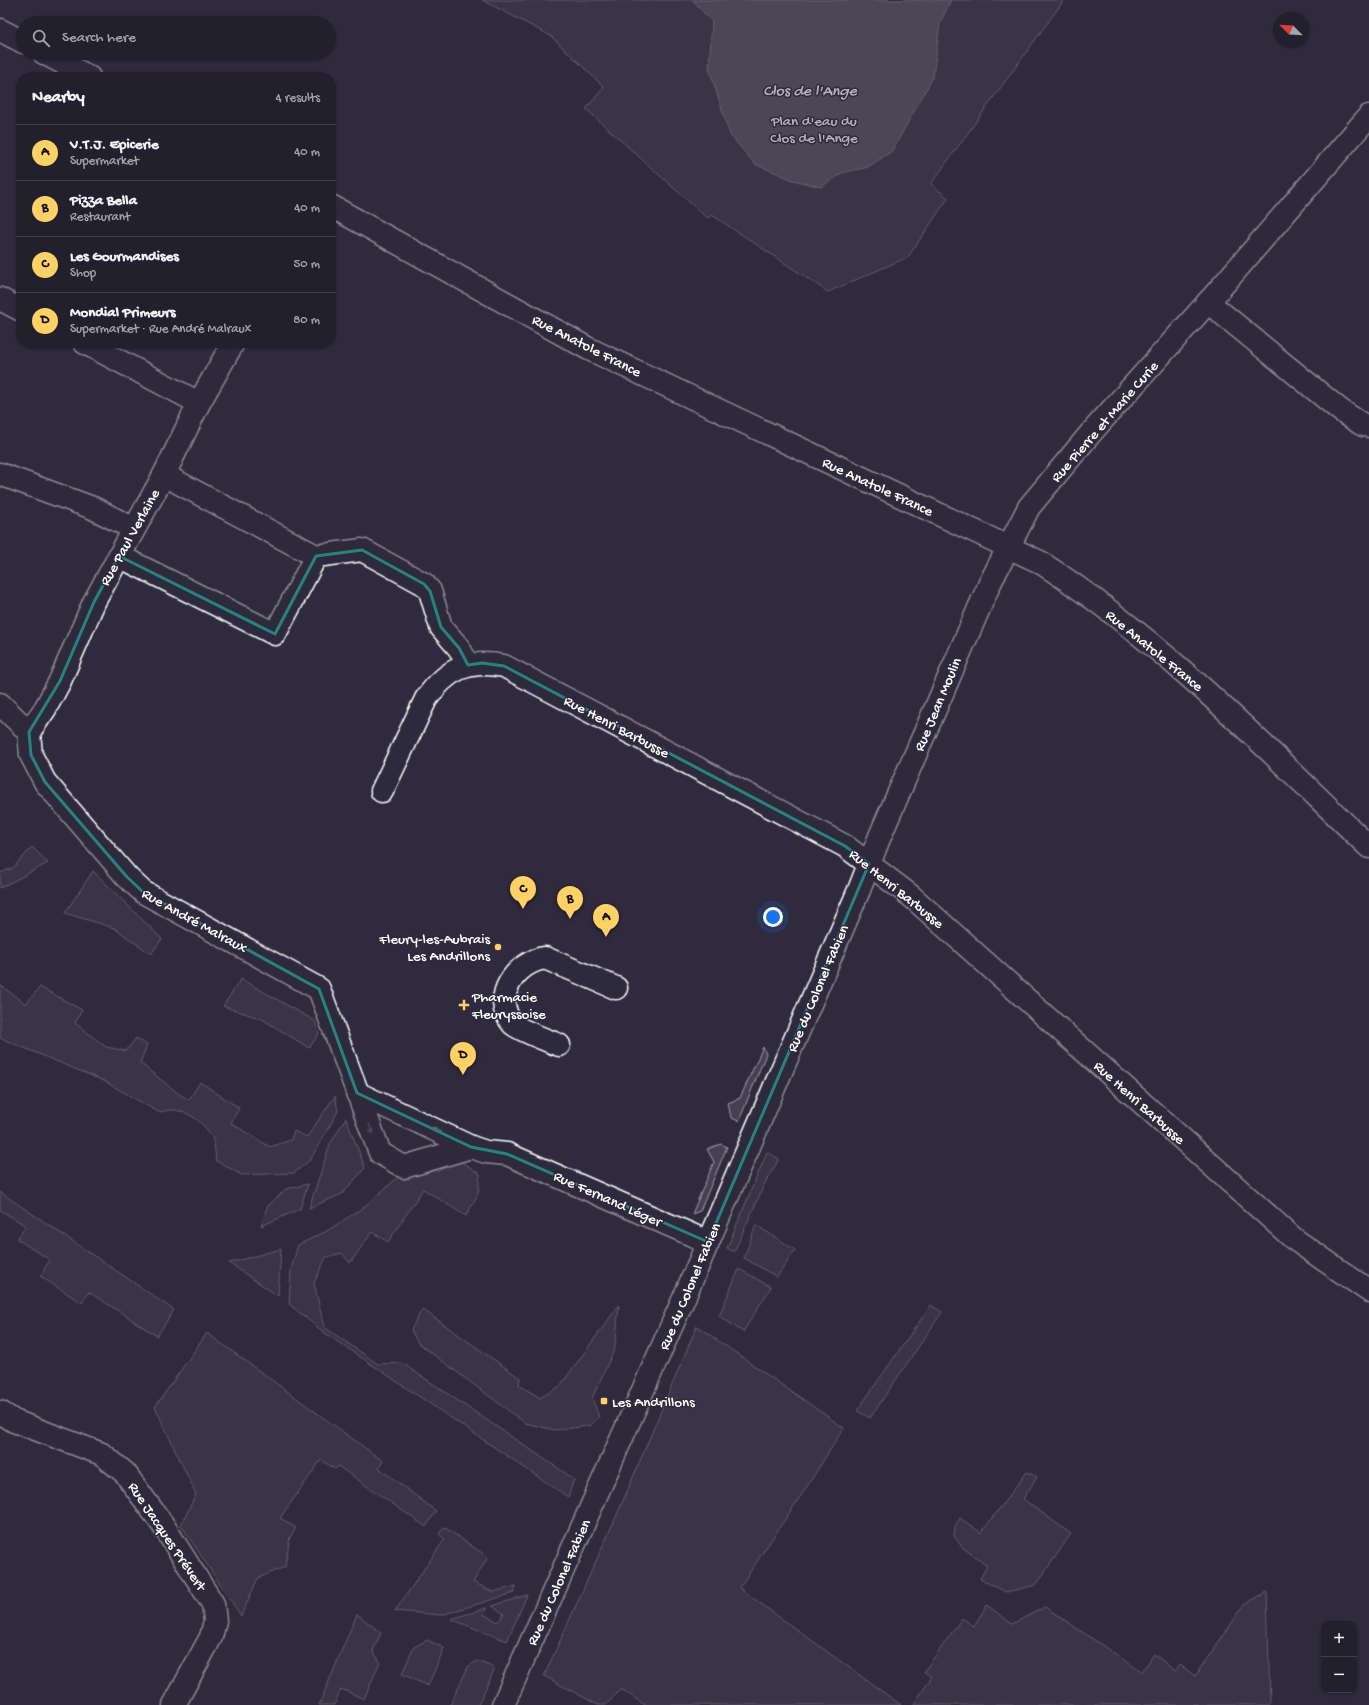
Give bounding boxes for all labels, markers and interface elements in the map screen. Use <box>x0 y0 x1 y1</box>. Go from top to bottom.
north arrow <box>1273 12 1309 48</box>
search box <box>16 16 336 60</box>
icon: search <box>30 27 52 49</box>
text: Search here <box>62 29 136 47</box>
water label: Clos de l'Ange <box>763 83 858 102</box>
text: Nearby <box>32 88 85 108</box>
text: 4 results <box>276 91 320 106</box>
park label: Plan d'eau du Clos de l'Ange <box>770 113 858 148</box>
text: V.T.J. Epicerie <box>70 136 159 154</box>
text: A <box>41 145 49 160</box>
text: 40 m <box>294 145 320 160</box>
text: Supermarket <box>70 154 139 169</box>
text: Pizza Bella <box>70 192 137 210</box>
text: B <box>42 201 48 216</box>
text: 40 m <box>294 201 320 216</box>
text: Restaurant <box>70 210 130 225</box>
text: Les Gourmandises <box>70 248 179 266</box>
text: C <box>41 257 49 272</box>
text: 50 m <box>293 257 320 272</box>
text: Shop <box>70 266 96 281</box>
text: Mondial Primeurs <box>70 304 176 322</box>
street label: Rue Anatole France <box>528 311 644 382</box>
text: D <box>41 313 49 328</box>
text: 80 m <box>293 313 320 328</box>
text: Supermarket · Rue André Malraux <box>70 322 251 337</box>
street label: Rue Pierre et Marie Curie <box>1048 358 1163 487</box>
street label: Rue Anatole France <box>819 454 936 521</box>
street label: Rue Paul Verlaine <box>97 486 165 589</box>
street label: Rue Anatole France <box>1101 607 1206 697</box>
street label: Rue Jean Moulin <box>911 655 967 754</box>
street label: Rue Henri Barbusse <box>560 692 672 763</box>
street label: Rue Henri Barbusse <box>845 846 947 933</box>
pin: C <box>510 876 536 909</box>
street label: Rue André Malraux <box>138 885 250 958</box>
pin: B <box>557 886 583 919</box>
pin: A <box>593 904 619 937</box>
your location <box>763 907 783 927</box>
street label: Rue du Colonel Fabien <box>784 923 854 1055</box>
place label: Fleury-les-Aubrais Les Andrillons <box>378 931 490 966</box>
marker: Fleury-les-Aubrais Les Andrillons <box>493 942 503 952</box>
place label: Pharmacie Fleuryssoise <box>471 989 546 1024</box>
marker: Pharmacie Fleuryssoise <box>459 1000 469 1010</box>
pin: D <box>450 1042 476 1075</box>
street label: Rue Henri Barbusse <box>1089 1058 1188 1149</box>
one-way arrow <box>369 1123 375 1135</box>
one-way arrow <box>430 1127 441 1133</box>
street label: Rue Fernand Léger <box>550 1168 666 1232</box>
street label: Rue du Colonel Fabien <box>656 1221 726 1353</box>
place label: Les Andrillons <box>612 1394 695 1412</box>
marker: Les Andrillons <box>599 1396 609 1406</box>
street label: Rue Jacques Prévert <box>123 1479 211 1597</box>
street label: Rue du Colonel Fabien <box>524 1517 596 1649</box>
map controls <box>1321 1621 1357 1693</box>
button: + <box>1321 1621 1357 1657</box>
button: − <box>1321 1657 1357 1693</box>

